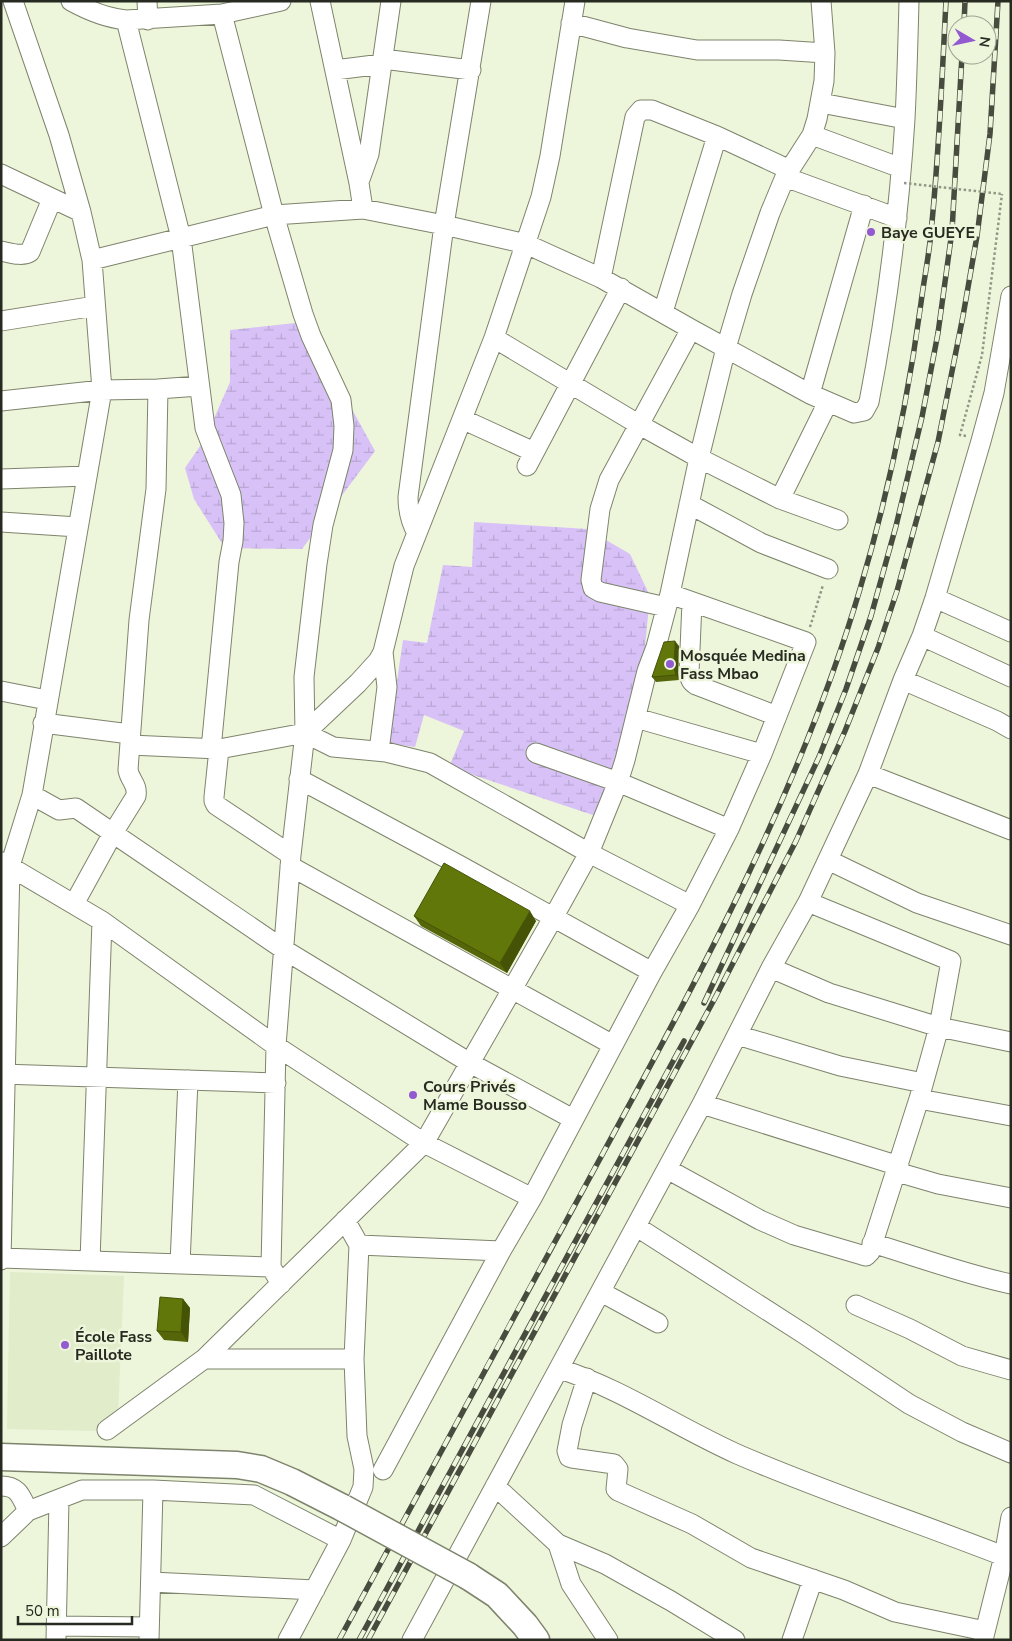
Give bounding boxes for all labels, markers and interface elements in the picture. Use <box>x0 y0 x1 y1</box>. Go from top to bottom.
north arrow <box>947 15 997 65</box>
text: N <box>974 35 995 49</box>
place label: Baye GUEYE <box>881 222 975 244</box>
marker: Baye GUEYE <box>865 226 877 238</box>
place label: Mosquée Medina Fass Mbao <box>680 645 806 685</box>
marker: Mosquée Medina Fass Mbao <box>664 658 676 670</box>
place label: Cours Privés Mame Bousso <box>423 1076 527 1116</box>
marker: Cours Privés Mame Bousso <box>407 1089 419 1101</box>
place label: École Fass Paillote <box>75 1326 152 1366</box>
marker: École Fass Paillote <box>59 1339 71 1351</box>
scale bar <box>18 1594 131 1626</box>
text: 50 m <box>25 1601 60 1621</box>

